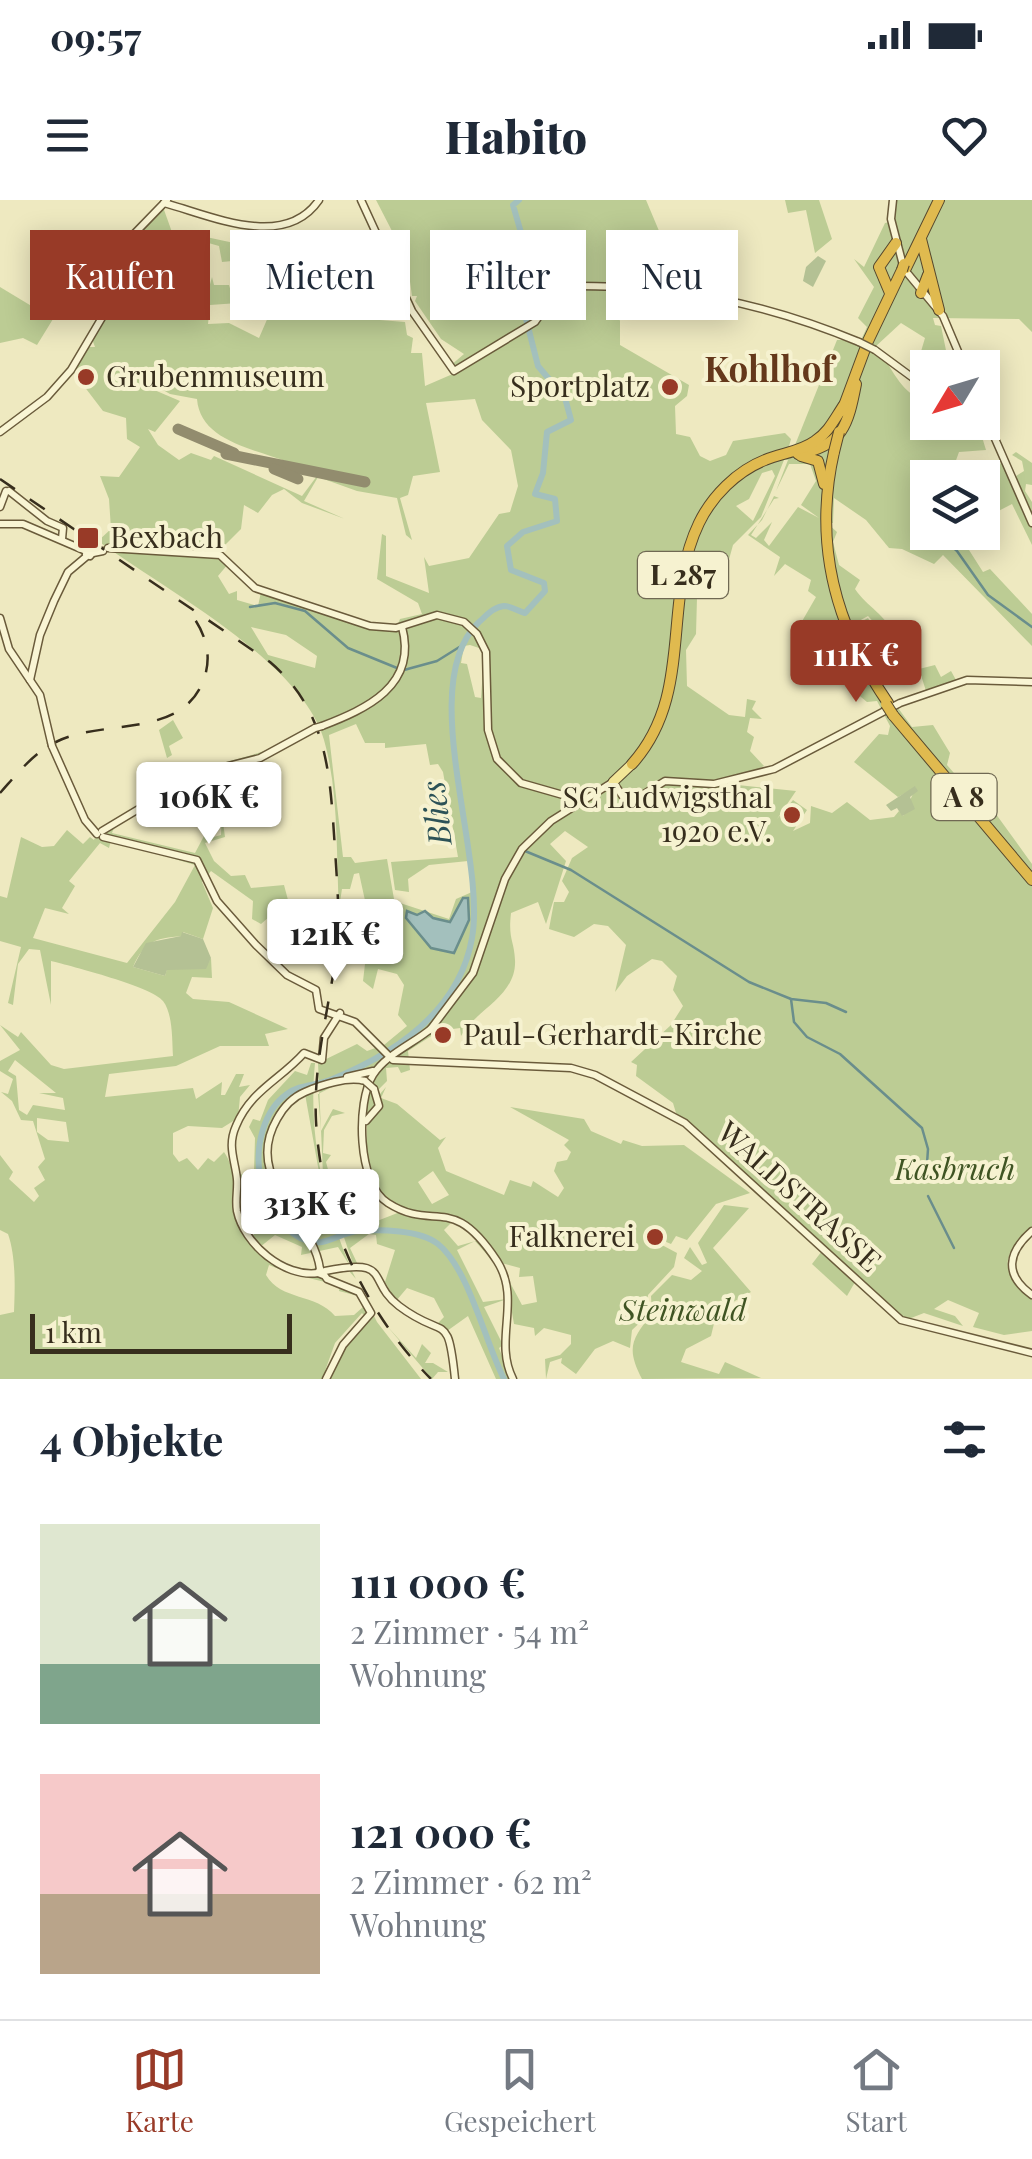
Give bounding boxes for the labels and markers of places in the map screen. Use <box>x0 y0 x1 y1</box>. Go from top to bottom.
place label: Grubenmuseum <box>106 355 325 395</box>
place label: Sportplatz <box>510 365 650 405</box>
marker: Grubenmuseum <box>75 366 97 388</box>
marker: Sportplatz <box>659 376 681 398</box>
place label: Bexbach <box>110 516 223 556</box>
marker: Bexbach <box>75 525 101 551</box>
pin: 111K € <box>775 620 937 705</box>
pin: 106K € <box>128 762 290 847</box>
place label: SC Ludwigsthal 1920 e.V. <box>562 776 772 850</box>
marker: SC Ludwigsthal 1920 e.V. <box>781 804 803 826</box>
pin: 121K € <box>254 899 416 984</box>
place label: Paul-Gerhardt-Kirche <box>463 1013 762 1053</box>
marker: Paul-Gerhardt-Kirche <box>432 1024 454 1046</box>
pin: 313K € <box>229 1169 391 1254</box>
place label: Falknerei <box>509 1215 635 1255</box>
marker: Falknerei <box>644 1226 666 1248</box>

